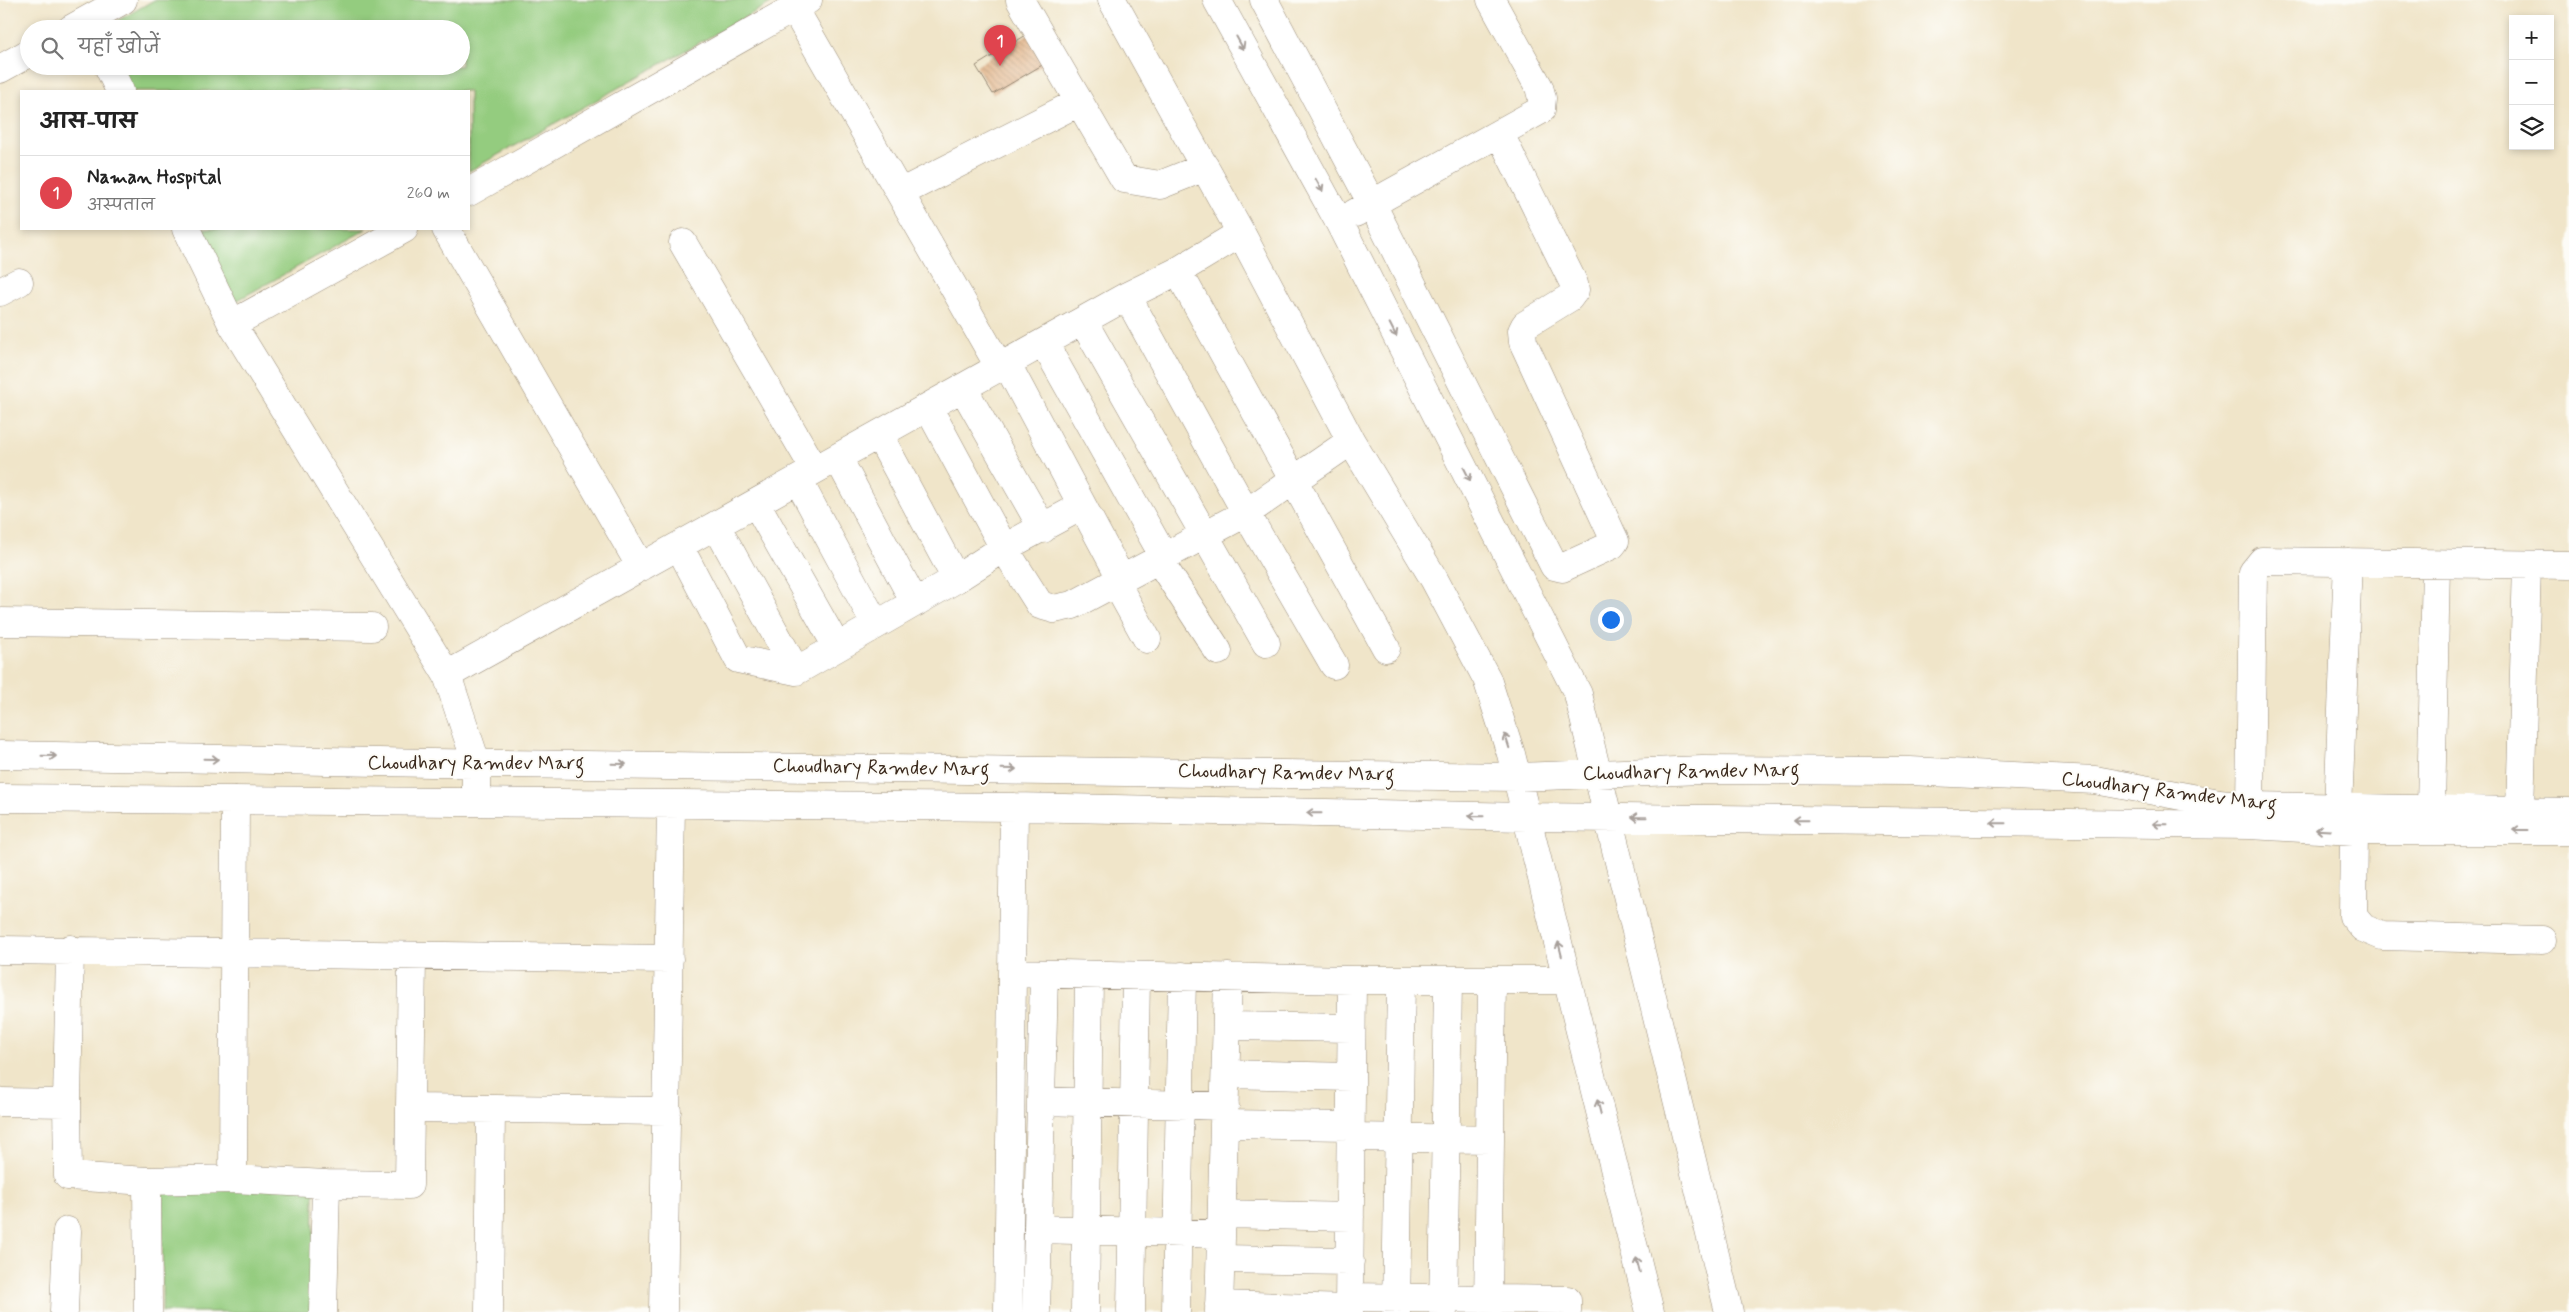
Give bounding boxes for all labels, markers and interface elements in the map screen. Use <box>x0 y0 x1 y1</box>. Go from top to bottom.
map controls <box>2509 15 2554 150</box>
button: + <box>2509 15 2554 60</box>
search box <box>20 20 470 75</box>
pin: 1 <box>984 25 1016 66</box>
icon: search <box>38 34 66 62</box>
text: यहाँ खोजें <box>78 35 160 60</box>
one-way arrow <box>1236 35 1246 49</box>
button: − <box>2509 60 2554 105</box>
button: layers <box>2509 105 2554 150</box>
text: आस-पास <box>40 108 137 136</box>
text: Naman Hospital <box>87 165 222 190</box>
one-way arrow <box>1314 178 1324 192</box>
text: 1 <box>52 183 60 204</box>
text: 260 m <box>407 183 450 204</box>
text: अस्पताल <box>87 195 155 216</box>
one-way arrow <box>1388 322 1398 337</box>
one-way arrow <box>1462 467 1472 482</box>
your location <box>1598 607 1624 633</box>
one-way arrow <box>1502 734 1511 749</box>
street label: Choudhary Ramdev Marg <box>368 750 584 779</box>
one-way arrow <box>40 751 56 761</box>
street label: Choudhary Ramdev Marg <box>772 753 990 785</box>
one-way arrow <box>202 754 219 764</box>
street label: Choudhary Ramdev Marg <box>1582 757 1800 789</box>
street label: Choudhary Ramdev Marg <box>1177 758 1395 790</box>
one-way arrow <box>610 759 626 769</box>
one-way arrow <box>1000 765 1016 774</box>
street label: Choudhary Ramdev Marg <box>2059 765 2278 821</box>
one-way arrow <box>1306 808 1322 817</box>
one-way arrow <box>1468 811 1484 821</box>
one-way arrow <box>1631 812 1647 822</box>
one-way arrow <box>1793 816 1809 825</box>
one-way arrow <box>1990 818 2006 828</box>
one-way arrow <box>2153 820 2169 829</box>
one-way arrow <box>2315 825 2331 834</box>
one-way arrow <box>2513 825 2529 835</box>
one-way arrow <box>1555 942 1564 958</box>
one-way arrow <box>1594 1099 1603 1115</box>
one-way arrow <box>1633 1257 1642 1273</box>

